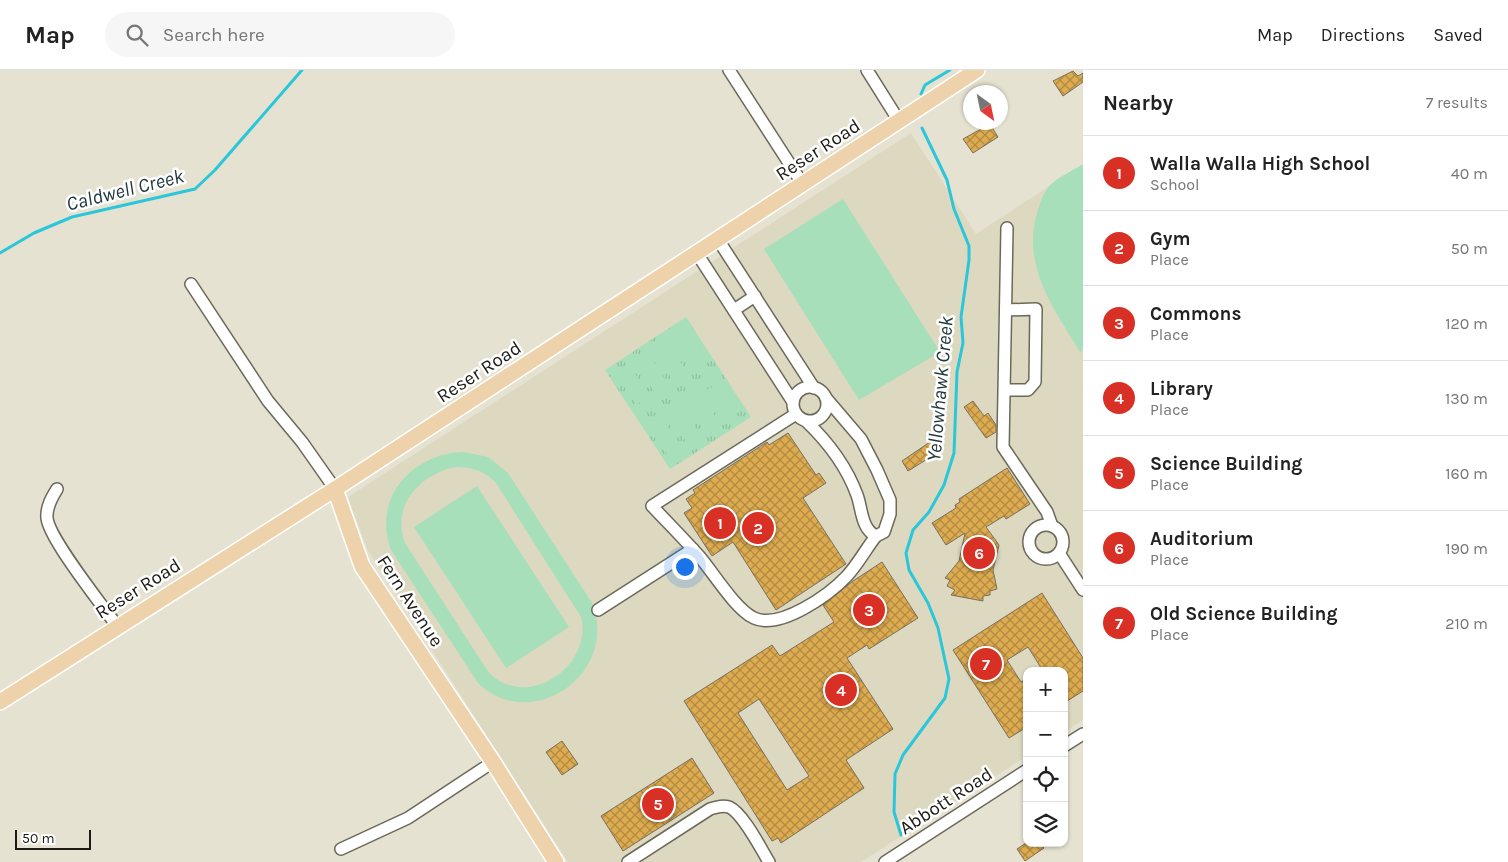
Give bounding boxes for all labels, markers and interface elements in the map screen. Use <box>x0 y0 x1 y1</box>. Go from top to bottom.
search box <box>105 12 455 57</box>
text: Map <box>25 21 75 49</box>
icon: search <box>123 21 151 49</box>
text: Search here <box>163 24 265 46</box>
text: Map <box>1257 24 1293 46</box>
text: Directions <box>1321 24 1405 46</box>
text: Saved <box>1433 24 1483 46</box>
north arrow <box>963 85 1008 130</box>
text: Nearby <box>1103 91 1173 115</box>
text: 7 results <box>1426 93 1488 112</box>
street label: Reser Road <box>772 115 864 185</box>
text: Walla Walla High School <box>1150 153 1370 175</box>
water label: Caldwell Creek <box>64 164 187 216</box>
text: 1 <box>1116 164 1122 183</box>
text: 40 m <box>1451 164 1488 183</box>
text: School <box>1150 175 1200 194</box>
text: Gym <box>1150 228 1190 250</box>
text: 2 <box>1114 239 1124 258</box>
text: 50 m <box>1451 239 1488 258</box>
text: Place <box>1150 250 1189 269</box>
text: Commons <box>1150 303 1241 325</box>
water label: Yellowhawk Creek <box>922 314 958 463</box>
text: 3 <box>1114 314 1124 333</box>
text: 120 m <box>1445 314 1488 333</box>
text: Place <box>1150 325 1189 344</box>
street label: Reser Road <box>433 337 525 407</box>
text: Library <box>1150 378 1213 400</box>
text: 4 <box>1114 389 1124 408</box>
text: 130 m <box>1445 389 1488 408</box>
text: Place <box>1150 400 1189 419</box>
text: Science Building <box>1150 453 1302 475</box>
text: 5 <box>1114 464 1124 483</box>
text: 160 m <box>1445 464 1488 483</box>
text: Place <box>1150 475 1189 494</box>
pin: 1 <box>704 504 736 542</box>
pin: 2 <box>742 509 774 547</box>
text: Auditorium <box>1150 528 1254 550</box>
pin: 6 <box>963 534 995 572</box>
text: 6 <box>1114 539 1124 558</box>
text: 190 m <box>1445 539 1488 558</box>
text: Place <box>1150 550 1189 569</box>
street label: Fern Avenue <box>372 551 448 651</box>
street label: Reser Road <box>91 554 185 624</box>
your location <box>672 554 698 580</box>
pin: 3 <box>853 591 885 629</box>
text: Old Science Building <box>1150 603 1338 625</box>
text: 7 <box>1115 614 1123 633</box>
text: 210 m <box>1445 614 1488 633</box>
text: Place <box>1150 625 1189 644</box>
pin: 7 <box>970 645 1002 683</box>
map controls <box>1023 667 1068 847</box>
button: + <box>1023 667 1068 712</box>
pin: 4 <box>825 671 857 709</box>
button: − <box>1023 712 1068 757</box>
button: locate <box>1023 757 1068 802</box>
street label: Abbott Road <box>895 763 997 839</box>
pin: 5 <box>642 785 674 823</box>
button: layers <box>1023 802 1068 847</box>
scale bar <box>15 827 91 850</box>
text: 50 m <box>22 830 55 847</box>

